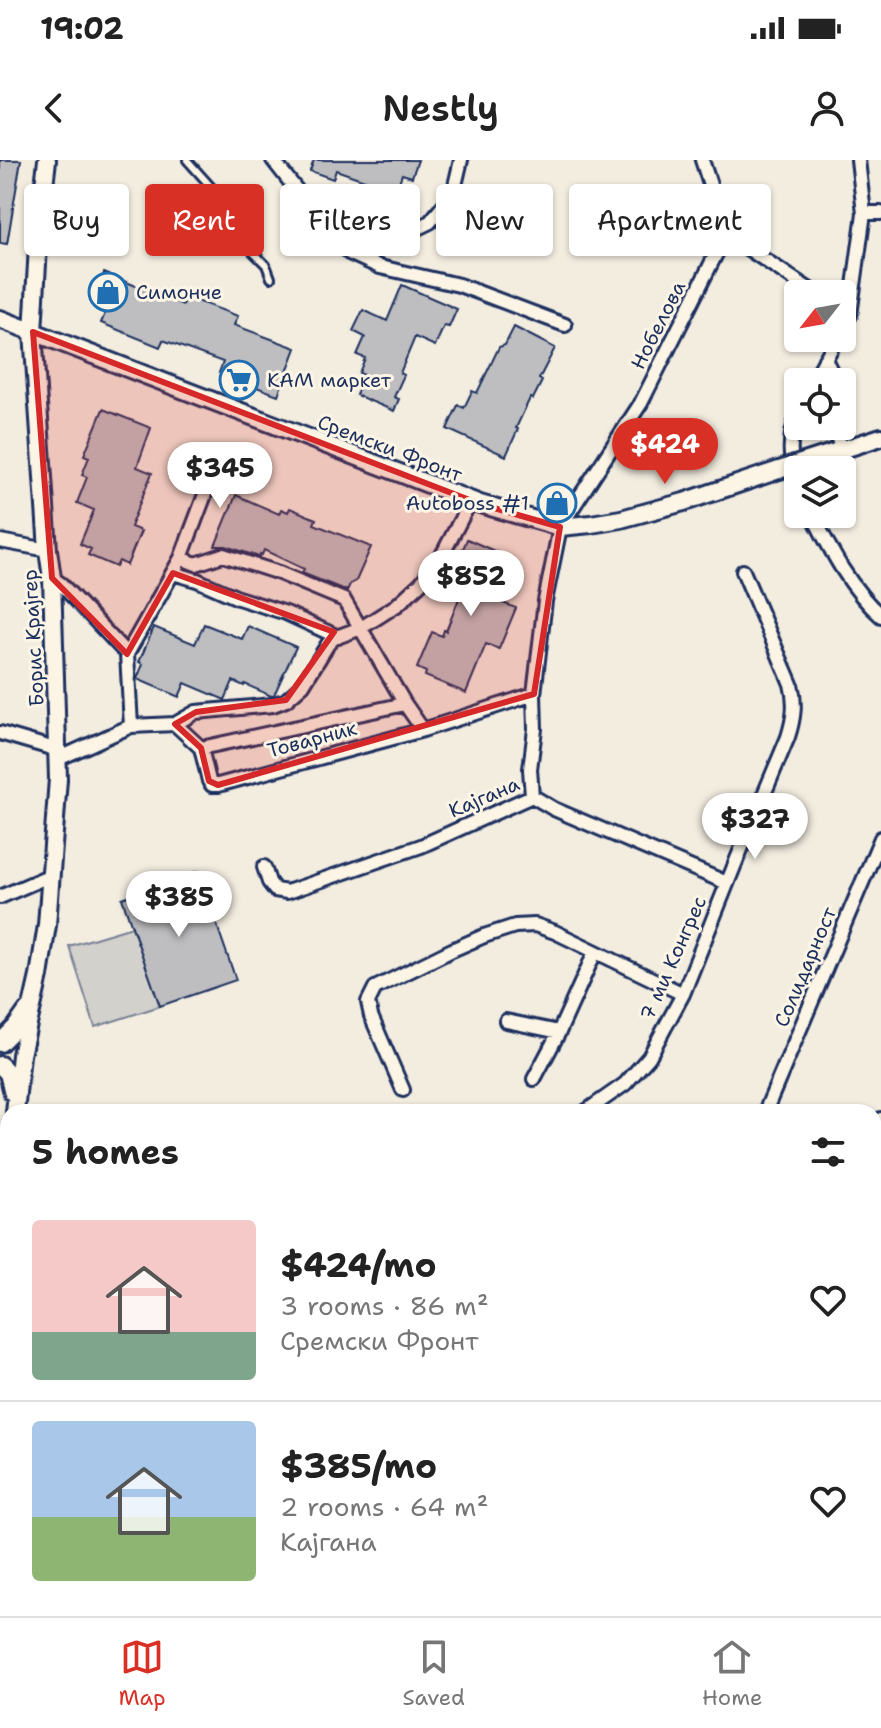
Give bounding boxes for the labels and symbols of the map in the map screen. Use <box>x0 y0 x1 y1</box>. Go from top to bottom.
shop icon: Симонче <box>87 271 129 313</box>
street label: Нобелова <box>625 276 692 374</box>
place label: Симонче <box>136 279 222 305</box>
north arrow <box>784 280 856 352</box>
supermarket icon: КАМ маркет <box>218 359 260 401</box>
place label: КАМ маркет <box>267 367 392 393</box>
street label: Сремски Фронт <box>314 408 467 488</box>
pin: $424 <box>618 418 712 486</box>
pin: $345 <box>173 442 267 510</box>
shop icon: Autoboss #1 <box>536 482 578 524</box>
place label: Autoboss #1 <box>406 490 529 516</box>
pin: $852 <box>424 550 518 618</box>
street label: Борис Крајгер <box>16 569 50 707</box>
street label: Товарник <box>264 714 360 763</box>
street label: Кајгана <box>445 770 524 823</box>
pin: $327 <box>708 793 802 861</box>
pin: $385 <box>132 871 226 939</box>
street label: 7 ми Конгрес <box>634 892 712 1024</box>
street label: Солидарност <box>768 902 842 1031</box>

